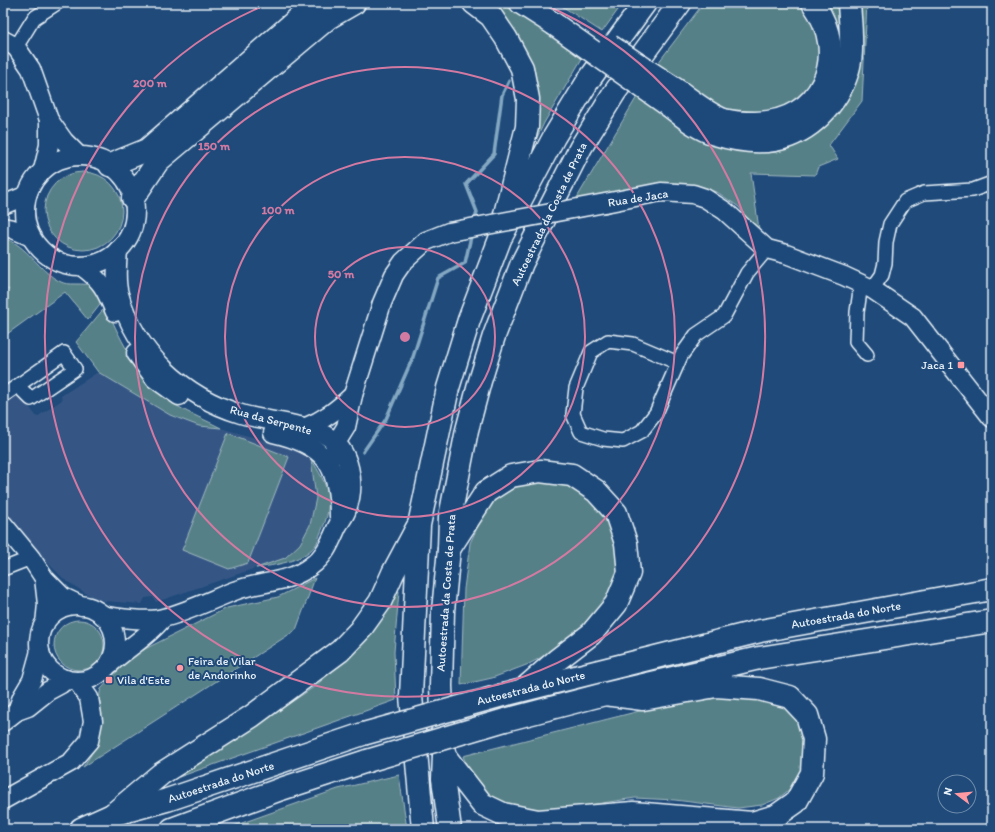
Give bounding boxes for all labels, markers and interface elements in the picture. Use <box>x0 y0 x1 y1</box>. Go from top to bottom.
text: 200 m <box>133 76 168 90</box>
text: 150 m <box>198 139 231 153</box>
street label: Autoestrada da Costa de Prata <box>508 140 590 288</box>
street label: Rua de Jaca <box>607 186 669 210</box>
text: 100 m <box>261 203 295 217</box>
text: 50 m <box>328 267 355 281</box>
centre of rings <box>398 330 412 344</box>
place label: Jaca 1 <box>921 358 953 372</box>
marker: Jaca 1 <box>956 360 966 370</box>
street label: Rua da Serpente <box>229 402 314 438</box>
street label: Autoestrada da Costa de Prata <box>434 514 458 672</box>
street label: Autoestrada do Norte <box>790 598 902 632</box>
place label: Feira de Vilar de Andorinho <box>188 654 256 682</box>
marker: Feira de Vilar de Andorinho <box>175 663 185 673</box>
street label: Autoestrada do Norte <box>475 668 587 708</box>
place label: Vila d'Este <box>117 673 170 687</box>
marker: Vila d'Este <box>104 675 114 685</box>
street label: Autoestrada do Norte <box>166 758 276 806</box>
north arrow <box>937 774 977 814</box>
text: N <box>941 786 955 797</box>

